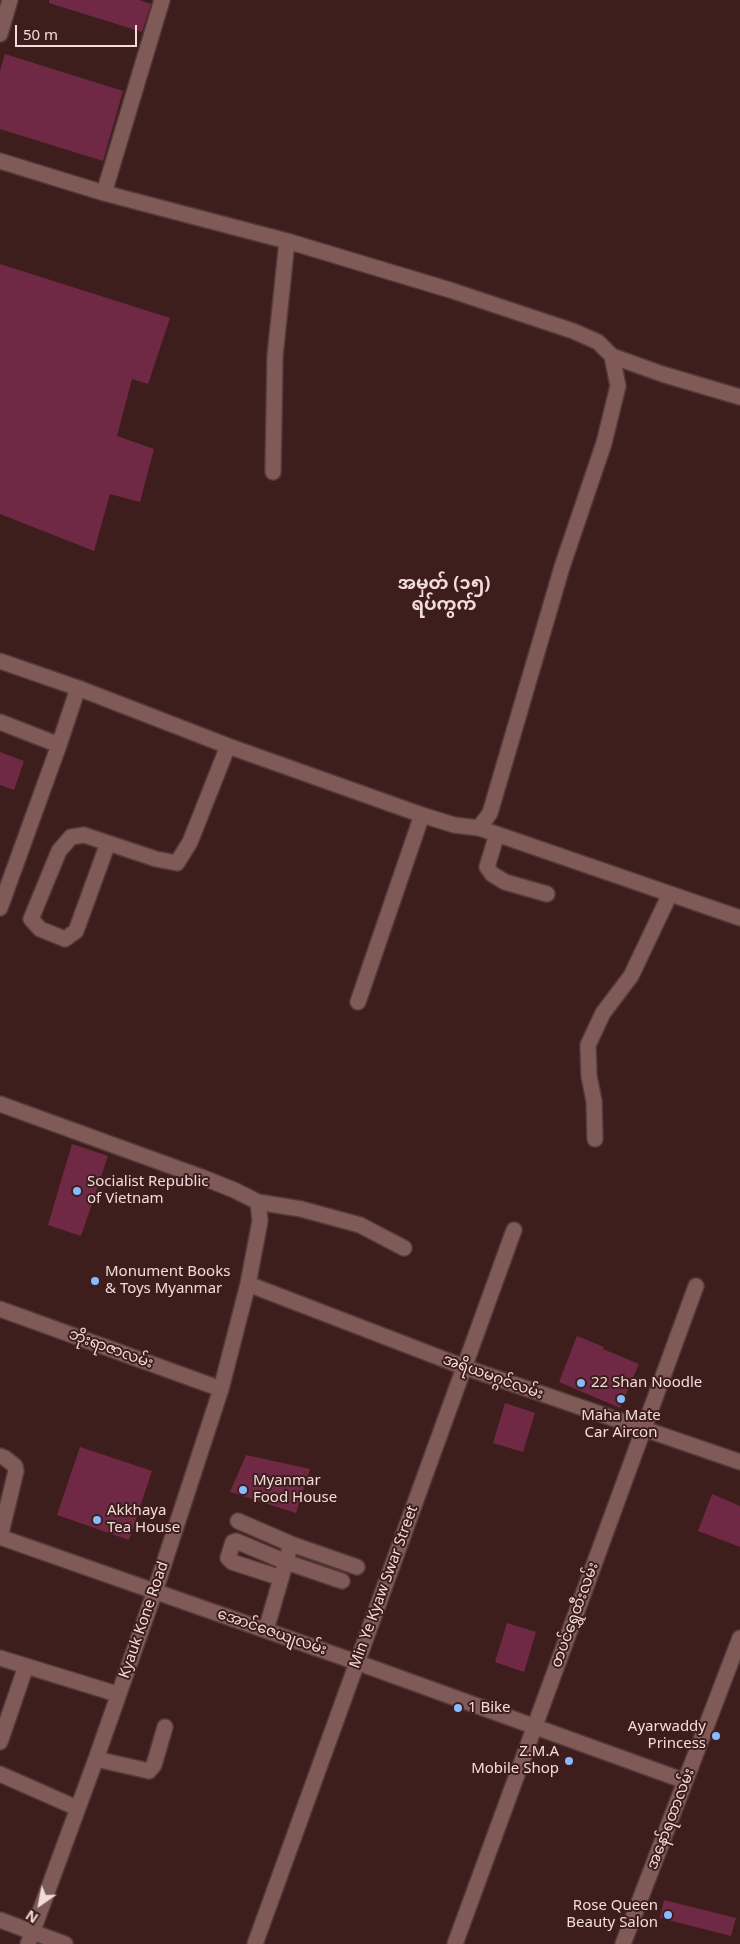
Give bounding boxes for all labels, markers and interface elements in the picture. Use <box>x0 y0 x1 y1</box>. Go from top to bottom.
scale bar <box>18 15 140 47</box>
text: 50 m <box>23 24 58 44</box>
district label: အမှတ် (၁၅) ရပ်ကွက် <box>398 573 490 616</box>
place label: Socialist Republic of Vietnam <box>87 1173 208 1208</box>
marker: Socialist Republic of Vietnam <box>71 1185 83 1197</box>
place label: Monument Books & Toys Myanmar <box>105 1263 230 1298</box>
marker: Monument Books & Toys Myanmar <box>89 1275 101 1287</box>
street label: ဘိုးရာဇာလမ်း <box>66 1325 156 1373</box>
street label: အရိယမဂ္ဂင်လမ်း <box>440 1351 546 1403</box>
place label: 22 Shan Noodle <box>591 1374 702 1392</box>
marker: 22 Shan Noodle <box>575 1377 587 1389</box>
marker: Maha Mate Car Aircon <box>615 1393 627 1405</box>
place label: Maha Mate Car Aircon <box>581 1407 661 1442</box>
place label: Myanmar Food House <box>253 1472 337 1507</box>
marker: Myanmar Food House <box>237 1484 249 1496</box>
place label: Akkhaya Tea House <box>107 1502 180 1537</box>
street label: Min Ye Kyaw Swar Street <box>346 1503 422 1671</box>
marker: Akkhaya Tea House <box>91 1514 103 1526</box>
street label: Kyauk Kone Road <box>116 1559 172 1681</box>
street label: တပင်ရွှေထီးလမ်း <box>548 1560 602 1670</box>
street label: အောင်ဇေယျလမ်း <box>215 1605 329 1659</box>
place label: 1 Bike <box>468 1699 511 1717</box>
marker: 1 Bike <box>452 1702 464 1714</box>
place label: Ayarwaddy Princess <box>628 1718 706 1753</box>
marker: Ayarwaddy Princess <box>710 1730 722 1742</box>
place label: Z.M.A Mobile Shop <box>471 1743 559 1778</box>
marker: Z.M.A Mobile Shop <box>563 1755 575 1767</box>
street label: အနော်ရထာလမ်း <box>643 1766 699 1872</box>
north arrow <box>15 1879 65 1929</box>
place label: Rose Queen Beauty Salon <box>566 1897 658 1932</box>
text: N <box>22 1906 42 1928</box>
marker: Rose Queen Beauty Salon <box>662 1909 674 1921</box>

